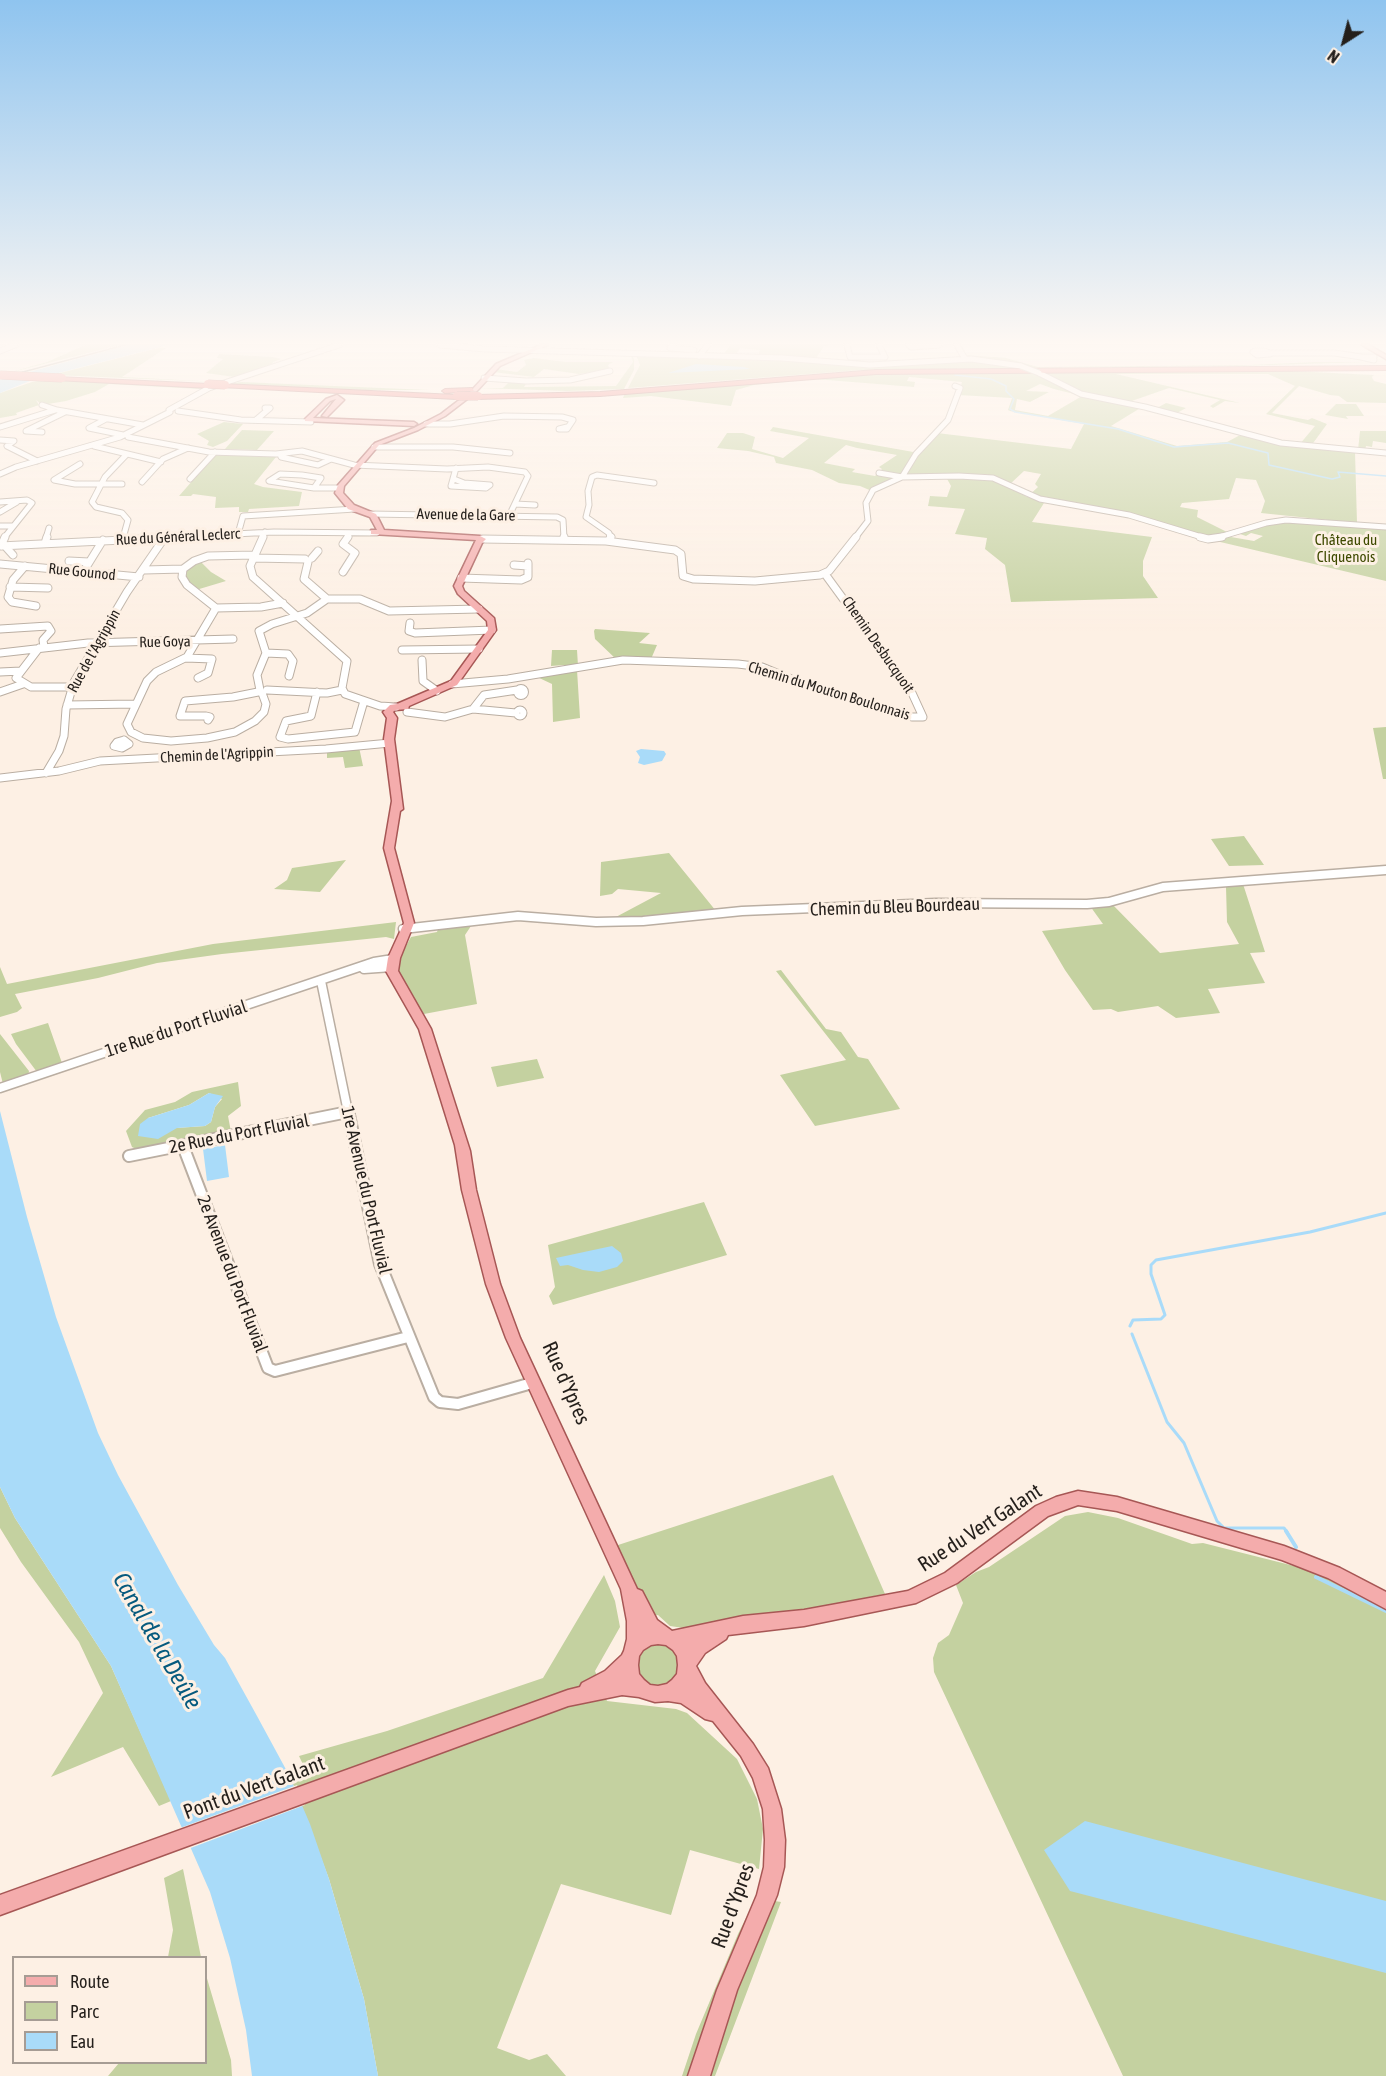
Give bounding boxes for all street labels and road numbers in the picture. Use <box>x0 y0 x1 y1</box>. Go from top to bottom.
street label: Avenue de la Gare <box>416 505 516 525</box>
street label: Rue du Général Leclerc <box>115 525 241 549</box>
street label: Rue Gounod <box>48 560 116 584</box>
street label: Chemin Desbucquoit <box>838 593 918 697</box>
street label: Rue de l'Agrippin <box>64 606 124 696</box>
street label: Rue Goya <box>139 633 191 651</box>
street label: Chemin du Mouton Boulonnais <box>746 658 912 724</box>
street label: Chemin de l'Agrippin <box>160 743 274 767</box>
street label: Chemin du Bleu Bourdeau <box>810 893 980 921</box>
street label: 1re Rue du Port Fluvial <box>102 996 250 1062</box>
street label: 1re Avenue du Port Fluvial <box>336 1104 396 1276</box>
street label: 2e Rue du Port Fluvial <box>167 1110 311 1158</box>
street label: 2e Avenue du Port Fluvial <box>192 1192 272 1356</box>
street label: Rue d'Ypres <box>537 1338 595 1428</box>
street label: Rue du Vert Galant <box>913 1479 1047 1577</box>
street label: Pont du Vert Galant <box>180 1751 328 1825</box>
street label: Rue d'Ypres <box>706 1860 760 1952</box>

